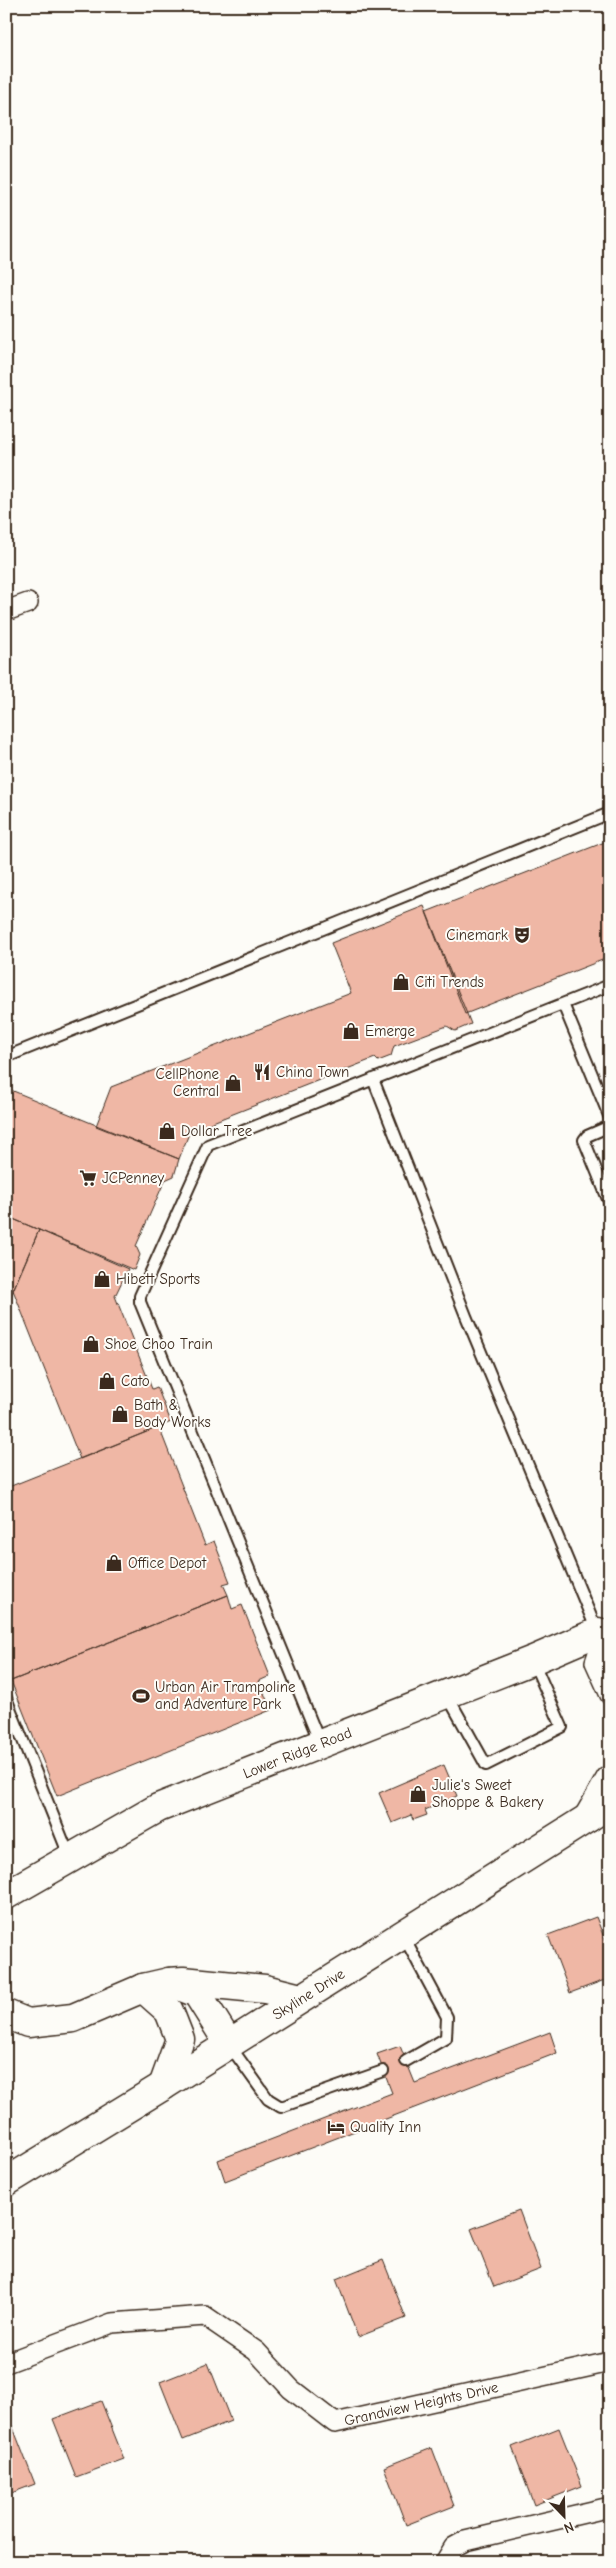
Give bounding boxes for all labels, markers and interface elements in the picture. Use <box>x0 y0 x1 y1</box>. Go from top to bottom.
theatre icon: Cinemark <box>512 925 532 945</box>
place label: Cinemark <box>446 926 509 944</box>
shop icon: Citi Trends <box>391 972 411 992</box>
place label: Citi Trends <box>415 973 484 991</box>
shop icon: Emerge <box>341 1021 361 1041</box>
place label: Emerge <box>365 1022 415 1040</box>
restaurant icon: China Town <box>252 1062 272 1082</box>
place label: China Town <box>276 1063 349 1081</box>
place label: CellPhone Central <box>156 1065 219 1100</box>
shop icon: CellPhone Central <box>223 1073 243 1093</box>
shop icon: Dollar Tree <box>157 1121 177 1141</box>
place label: Dollar Tree <box>181 1122 253 1140</box>
supermarket icon: JCPenney <box>78 1168 98 1188</box>
place label: JCPenney <box>102 1169 164 1187</box>
shop icon: Hibett Sports <box>92 1269 112 1289</box>
place label: Hibett Sports <box>116 1270 200 1288</box>
shop icon: Shoe Choo Train <box>81 1334 101 1354</box>
place label: Shoe Choo Train <box>105 1335 213 1353</box>
shop icon: Cato <box>97 1371 117 1391</box>
place label: Cato <box>121 1372 150 1390</box>
place label: Bath & Body Works <box>134 1396 211 1431</box>
shop icon: Bath & Body Works <box>110 1404 130 1424</box>
shop icon: Office Depot <box>104 1553 124 1573</box>
place label: Office Depot <box>128 1554 207 1572</box>
place label: Urban Air Trampoline and Adventure Park <box>155 1678 296 1713</box>
sports icon: Urban Air Trampoline and Adventure Park <box>131 1686 151 1706</box>
street label: Lower Ridge Road <box>240 1723 354 1783</box>
place label: Julie's Sweet Shoppe & Bakery <box>432 1776 544 1811</box>
shop icon: Julie's Sweet Shoppe & Bakery <box>408 1784 428 1804</box>
street label: Skyline Drive <box>269 1964 348 2024</box>
hotel icon: Quality Inn <box>326 2117 346 2137</box>
place label: Quality Inn <box>350 2118 421 2136</box>
street label: Grandview Heights Drive <box>342 2378 500 2430</box>
north arrow <box>538 2490 588 2540</box>
text: N <box>561 2518 576 2537</box>

